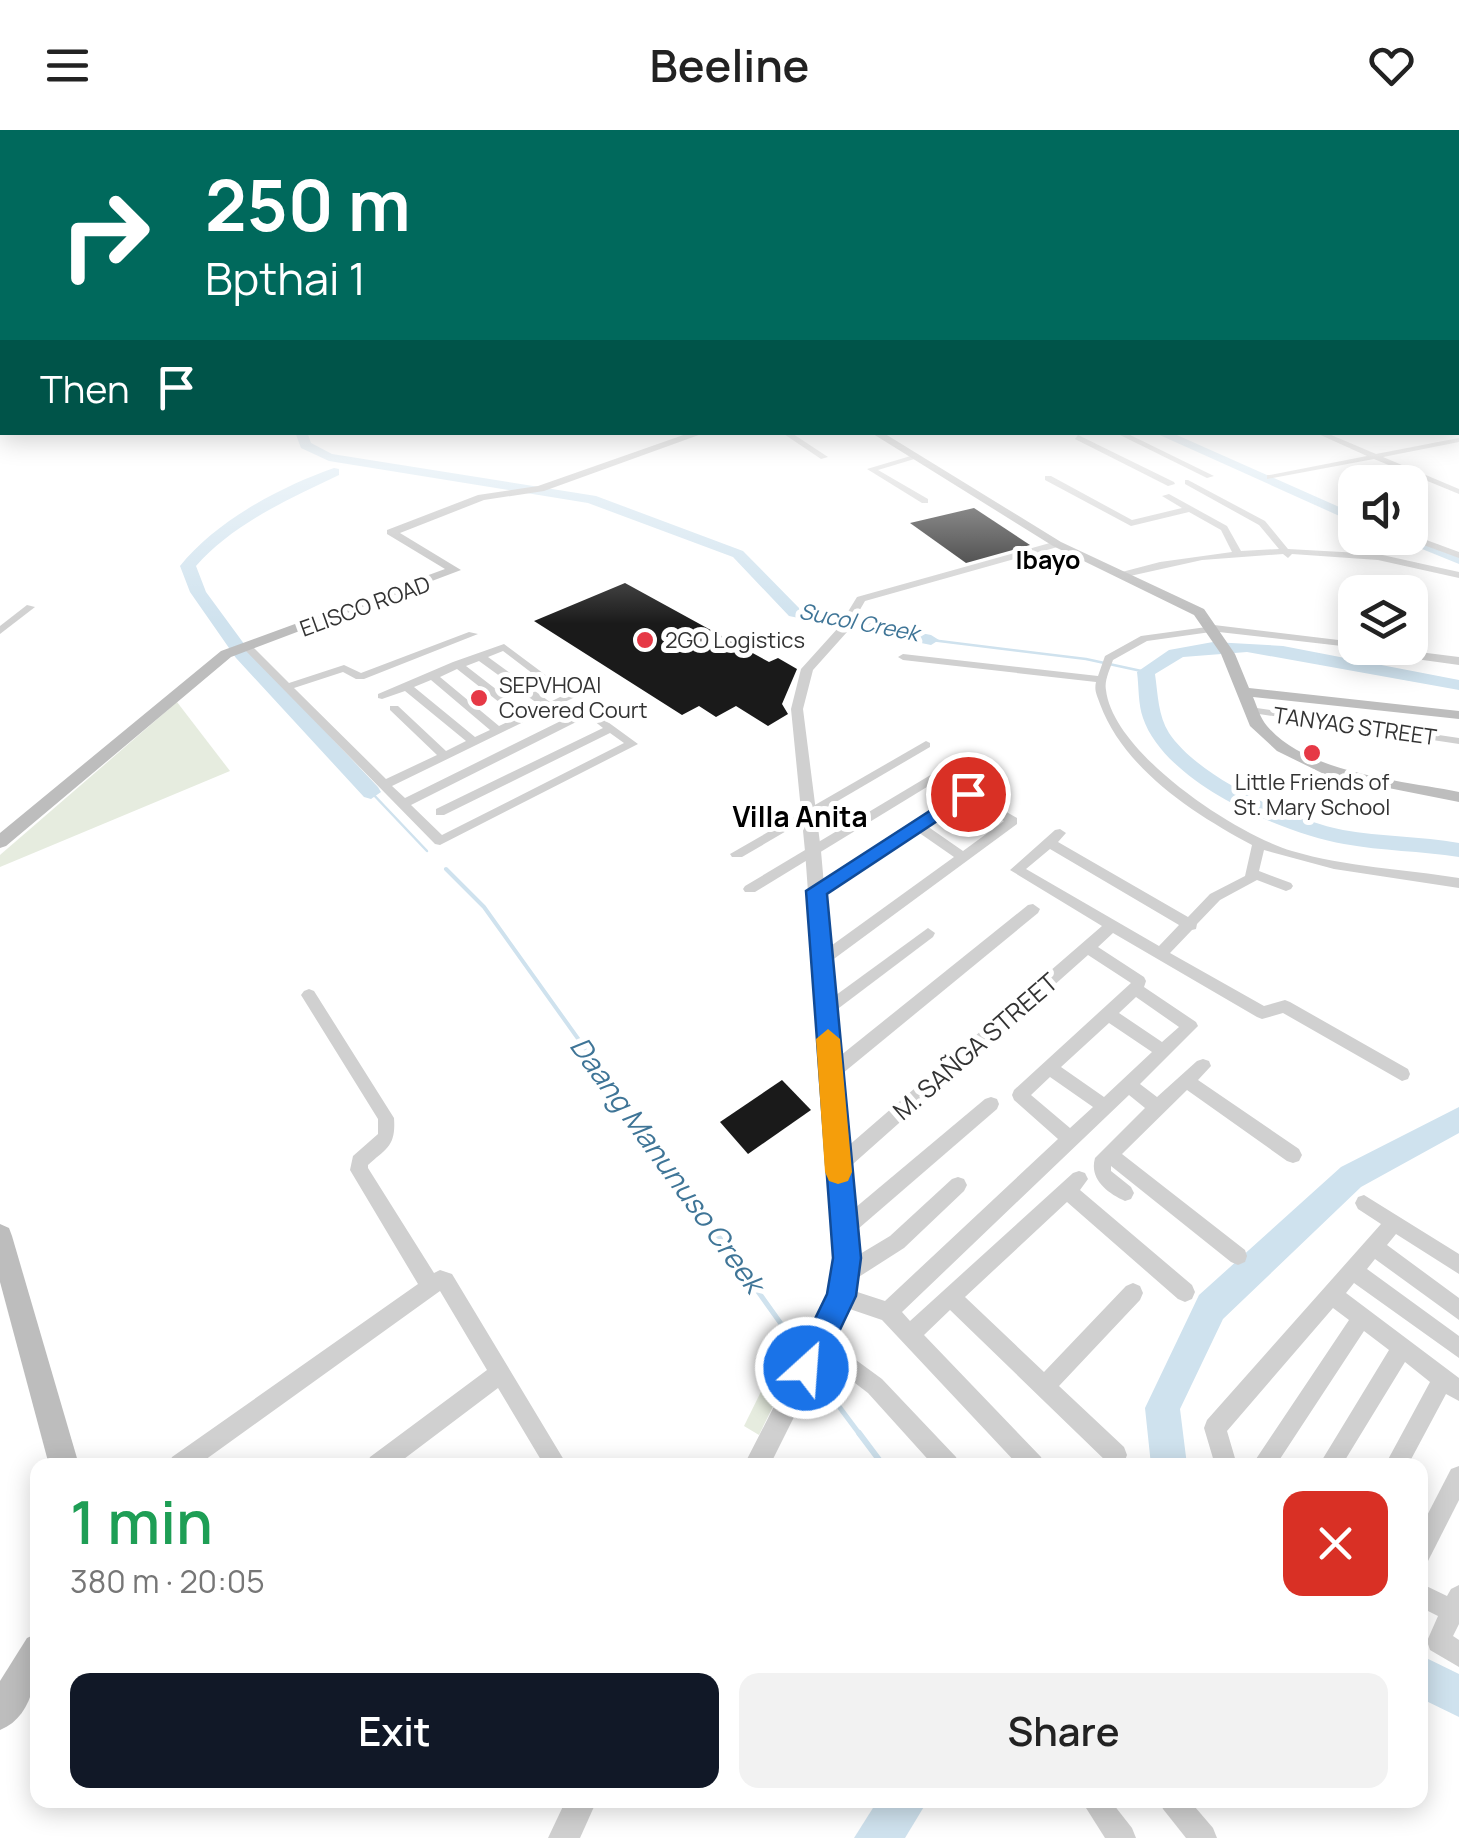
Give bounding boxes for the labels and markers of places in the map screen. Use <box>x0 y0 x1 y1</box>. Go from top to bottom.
place label: 2GO Logistics <box>665 625 805 655</box>
marker: 2GO Logistics <box>634 629 656 651</box>
place label: SEPVHOAI Covered Court <box>499 670 648 725</box>
marker: SEPVHOAI Covered Court <box>468 687 490 709</box>
marker: Little Friends of St. Mary School <box>1301 742 1323 764</box>
pin <box>926 752 1011 837</box>
place label: Little Friends of St. Mary School <box>1234 767 1390 822</box>

